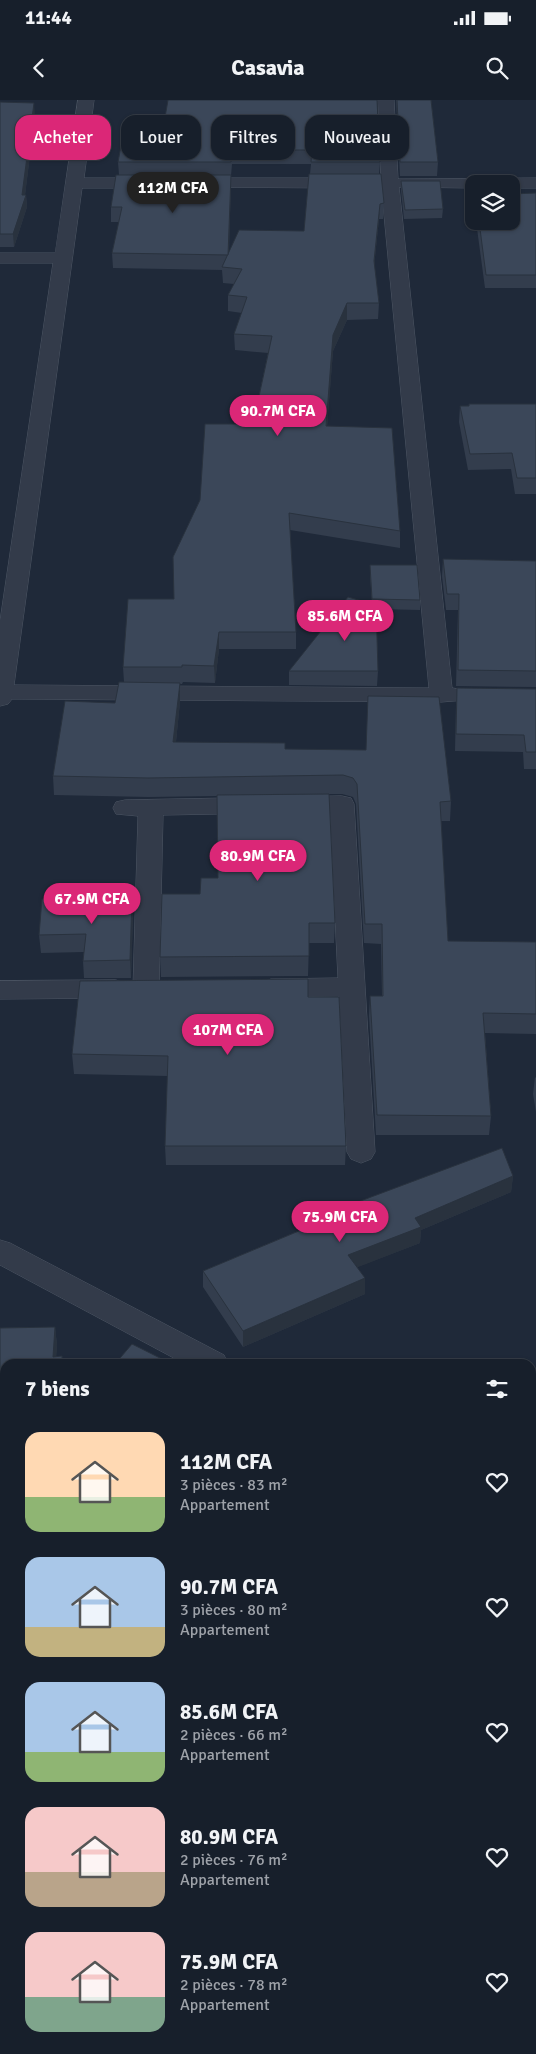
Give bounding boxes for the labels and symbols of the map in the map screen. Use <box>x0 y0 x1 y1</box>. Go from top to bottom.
pin: 112M CFA <box>121 172 225 214</box>
pin: 90.7M CFA <box>221 394 335 437</box>
pin: 85.6M CFA <box>288 600 402 642</box>
pin: 80.9M CFA <box>201 840 315 882</box>
pin: 67.9M CFA <box>35 882 149 925</box>
pin: 107M CFA <box>176 1014 280 1056</box>
pin: 75.9M CFA <box>283 1200 397 1243</box>

